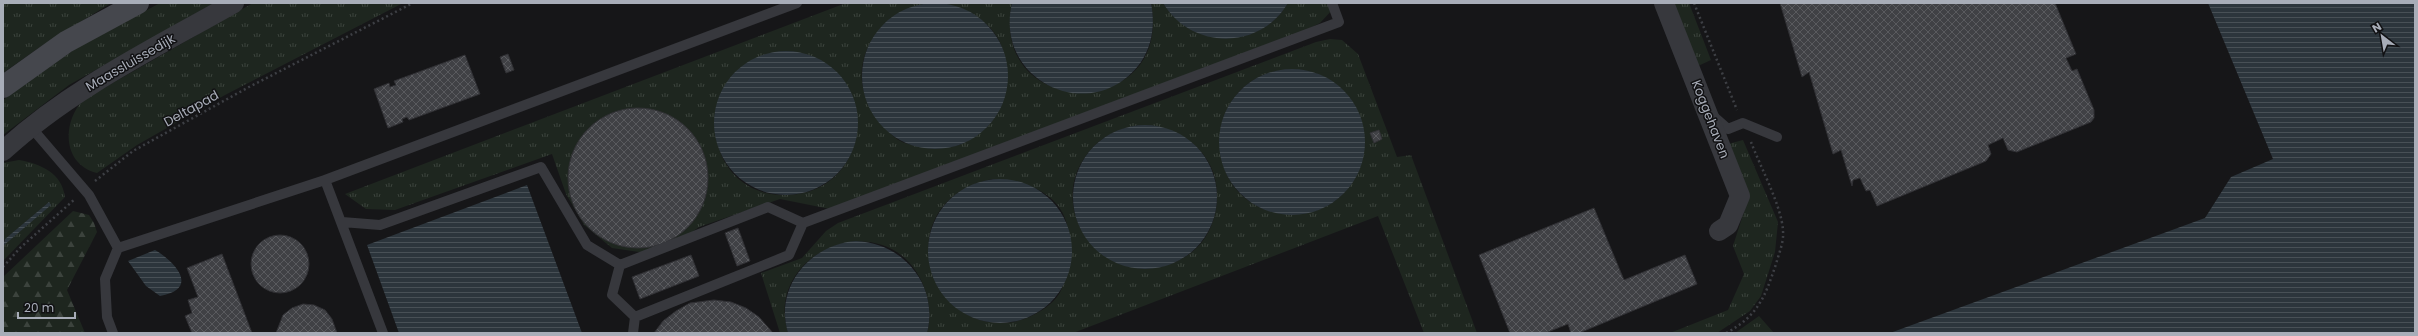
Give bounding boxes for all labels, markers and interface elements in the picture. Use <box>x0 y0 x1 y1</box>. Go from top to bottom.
north arrow <box>2362 16 2402 56</box>
text: N <box>2369 18 2385 36</box>
street label: Maassluissedijk <box>82 29 179 96</box>
street label: Koggehaven <box>1687 77 1734 161</box>
street label: Deltapad <box>160 86 222 131</box>
scale bar <box>18 294 75 320</box>
text: 20 m <box>24 299 54 316</box>

